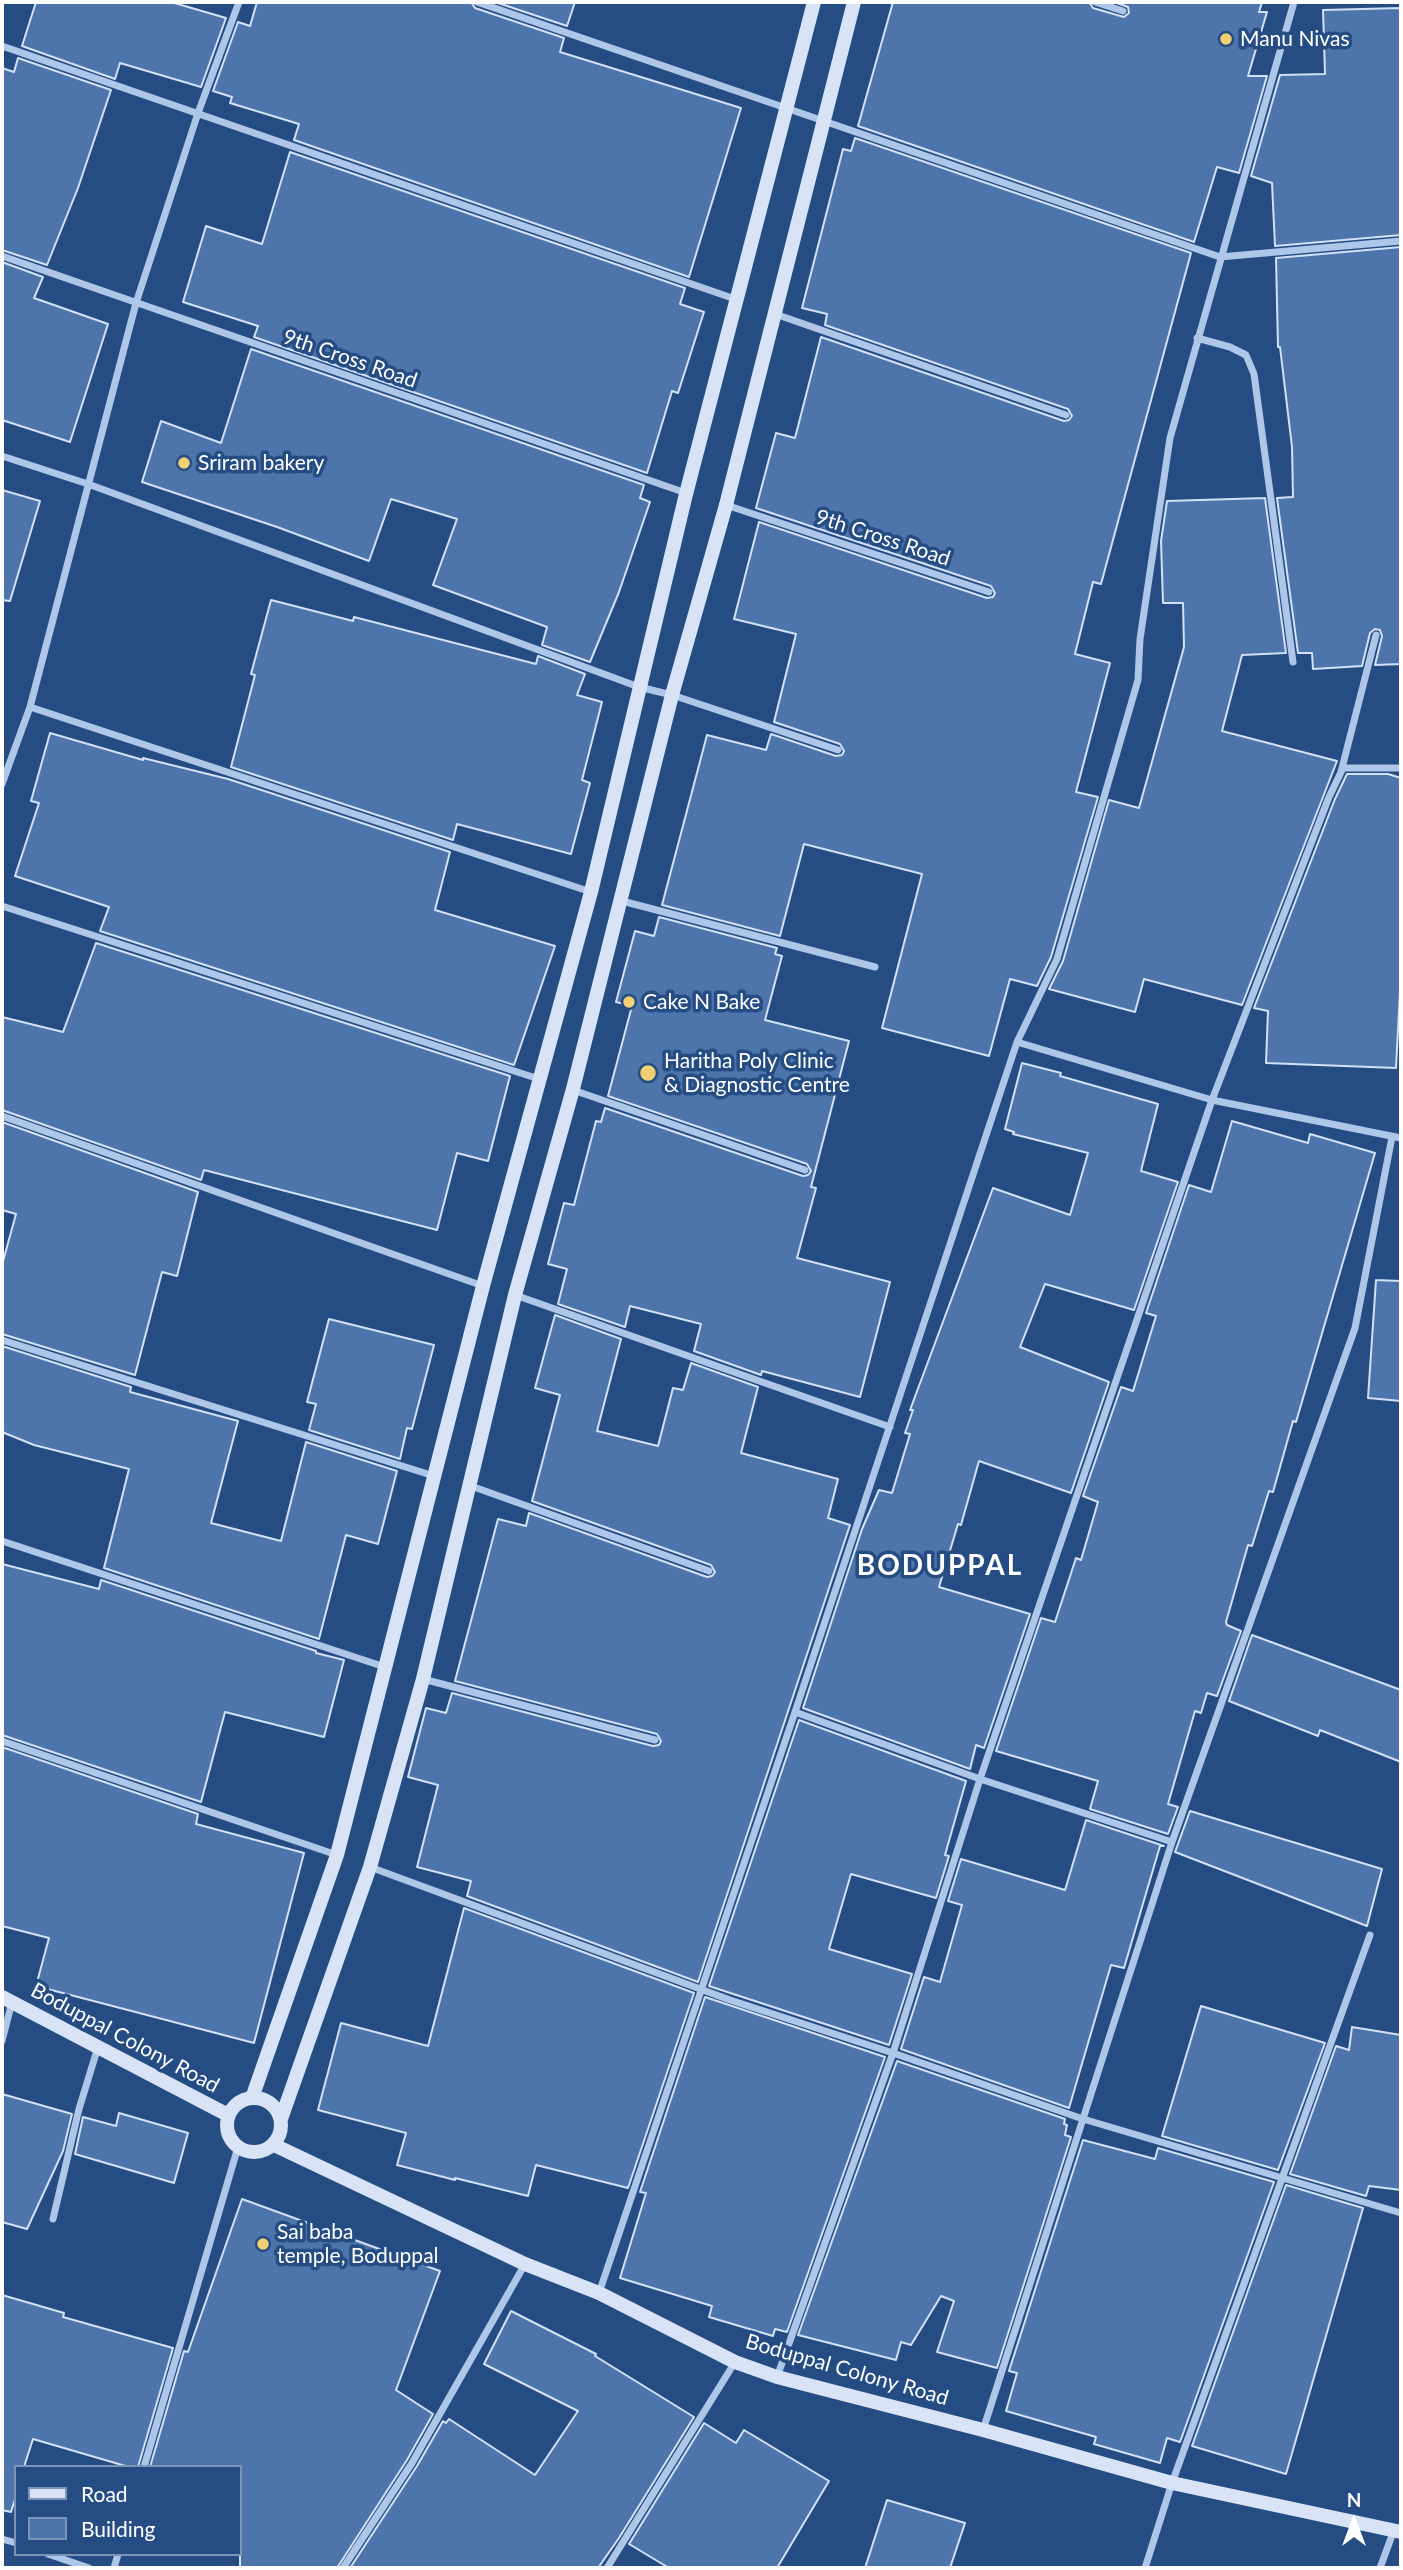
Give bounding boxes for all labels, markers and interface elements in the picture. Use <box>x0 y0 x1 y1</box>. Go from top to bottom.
place label: Manu Nivas <box>1240 26 1349 52</box>
marker: Manu Nivas <box>1218 31 1234 47</box>
street label: 9th Cross Road <box>280 324 420 394</box>
place label: Sriram bakery <box>198 450 324 476</box>
marker: Sriram bakery <box>176 455 192 471</box>
street label: 9th Cross Road <box>813 504 953 572</box>
place label: Cake N Bake <box>643 989 760 1015</box>
marker: Cake N Bake <box>621 994 637 1010</box>
place label: Haritha Poly Clinic & Diagnostic Centre <box>664 1048 850 1098</box>
marker: Haritha Poly Clinic & Diagnostic Centre <box>638 1063 658 1083</box>
district label: BODUPPAL <box>858 1549 1022 1583</box>
street label: Boduppal Colony Road <box>26 1978 224 2098</box>
place label: Sai baba temple, Boduppal <box>277 2219 439 2269</box>
marker: Sai baba temple, Boduppal <box>255 2236 271 2252</box>
street label: Boduppal Colony Road <box>743 2329 951 2411</box>
legend <box>14 2465 242 2556</box>
text: Road <box>81 2481 128 2506</box>
north arrow <box>1319 2486 1389 2556</box>
text: N <box>1347 2488 1361 2511</box>
text: Building <box>81 2516 156 2541</box>

